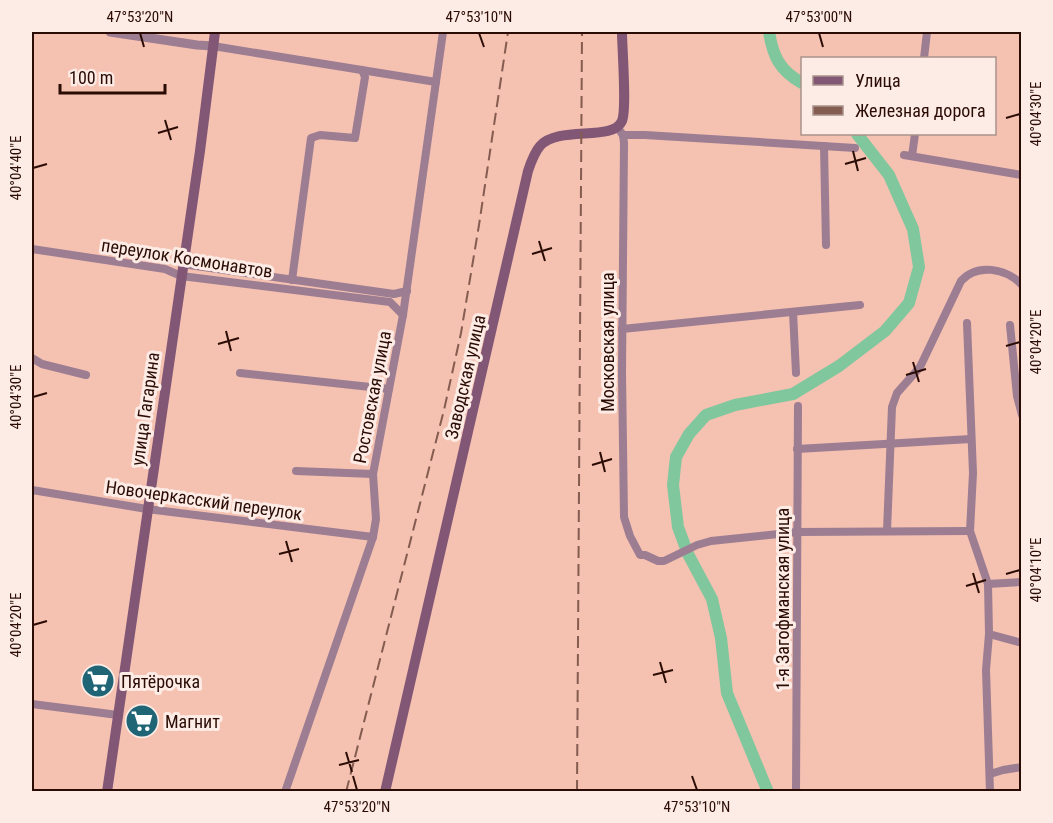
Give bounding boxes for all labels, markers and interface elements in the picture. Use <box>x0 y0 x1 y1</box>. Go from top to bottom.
text: 47°53'20"N <box>107 8 173 26</box>
text: 47°53'10"N <box>446 8 512 26</box>
text: 47°53'00"N <box>786 8 852 26</box>
scale bar <box>60 57 165 95</box>
legend <box>801 57 996 135</box>
text: 100 m <box>69 67 113 88</box>
text: Улица <box>855 70 901 91</box>
text: 40°04'30"E <box>1027 82 1045 146</box>
text: Железная дорога <box>855 100 986 121</box>
text: 40°04'40"E <box>7 136 25 200</box>
street label: переулок Космонавтов <box>100 234 274 282</box>
street label: Московская улица <box>597 272 618 412</box>
text: 40°04'20"E <box>1027 310 1045 374</box>
street label: Заводская улица <box>440 313 490 441</box>
street label: Ростовская улица <box>349 329 395 465</box>
street label: улица Гагарина <box>127 351 163 467</box>
text: 40°04'30"E <box>7 365 25 429</box>
street label: Новочеркасский переулок <box>104 476 304 524</box>
street label: 1-я Загофманская улица <box>772 508 793 690</box>
text: 40°04'10"E <box>1027 538 1045 602</box>
text: 40°04'20"E <box>7 593 25 657</box>
supermarket icon: Пятёрочка <box>80 663 116 699</box>
place label: Пятёрочка <box>121 671 200 692</box>
supermarket icon: Магнит <box>124 703 160 739</box>
place label: Магнит <box>165 711 220 732</box>
text: 47°53'20"N <box>324 798 390 816</box>
text: 47°53'10"N <box>664 798 730 816</box>

